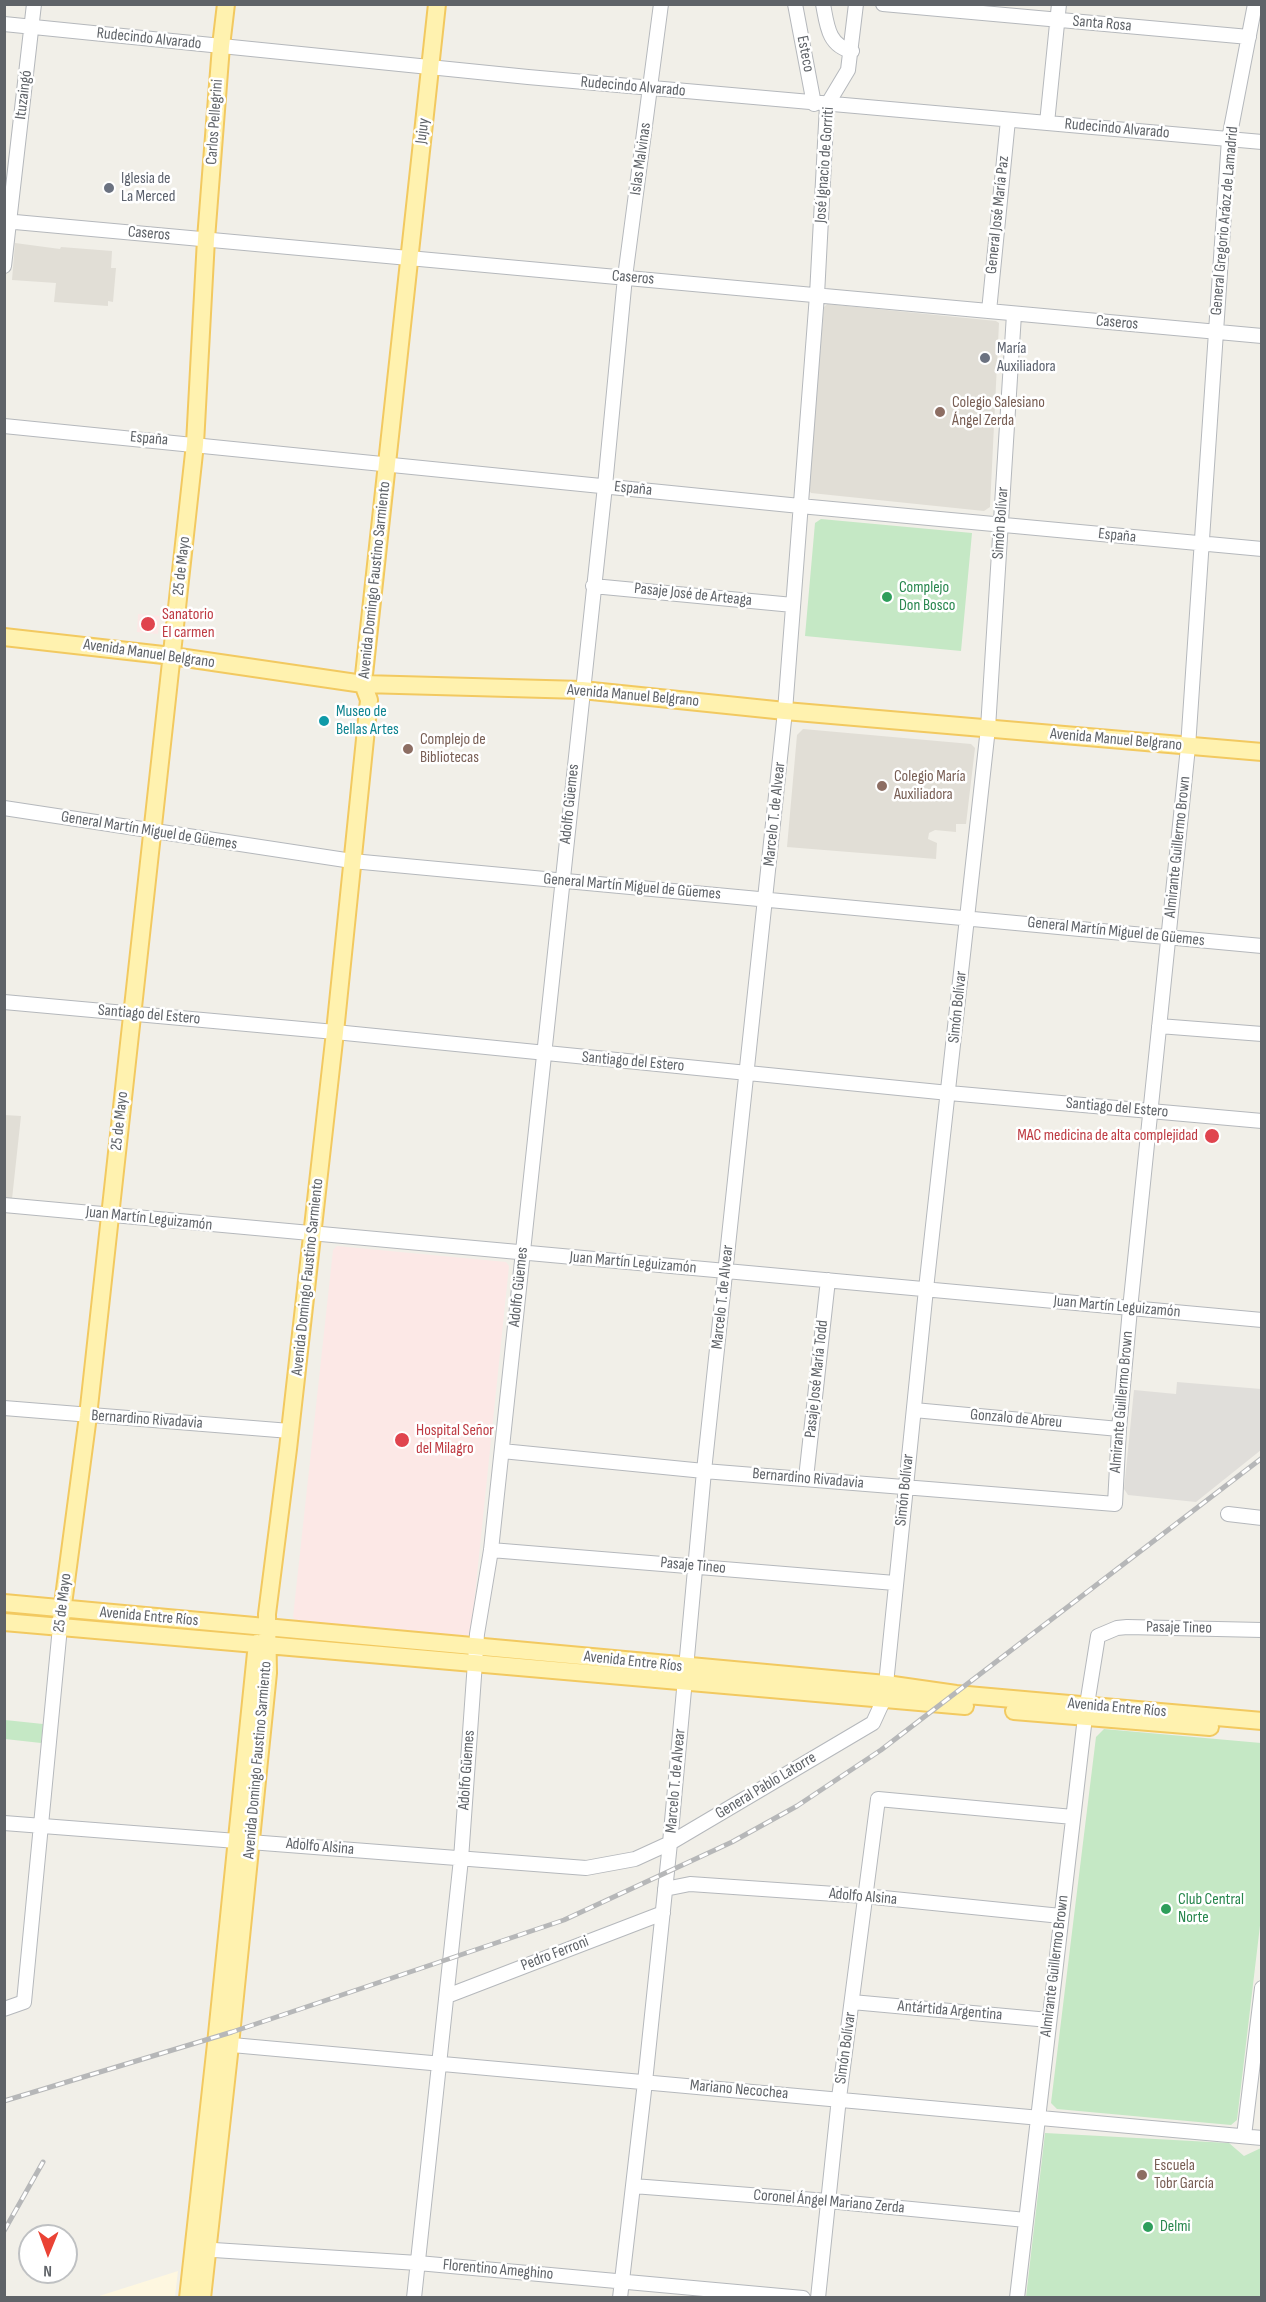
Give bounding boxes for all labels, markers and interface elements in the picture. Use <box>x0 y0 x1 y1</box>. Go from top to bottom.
street label: Santa Rosa <box>1072 12 1132 36</box>
street label: Rudecindo Alvarado <box>96 24 202 54</box>
street label: Esteco <box>792 34 818 74</box>
street label: Ituzaingó <box>11 69 37 121</box>
street label: Rudecindo Alvarado <box>580 73 686 101</box>
street label: Carlos Pellegrini <box>202 79 228 165</box>
street label: José Ignacio de Gorriti <box>811 106 839 224</box>
street label: Rudecindo Alvarado <box>1064 115 1170 143</box>
street label: Jujuy <box>412 117 434 145</box>
street label: Islas Malvinas <box>626 122 656 196</box>
street label: General Gregorio Aráoz de Lamadrid <box>1207 126 1243 316</box>
street label: General José María Paz <box>982 155 1014 275</box>
place label: Iglesia de La Merced <box>121 169 175 207</box>
marker: Iglesia de La Merced <box>102 181 116 195</box>
street label: Caseros <box>127 223 171 245</box>
street label: Caseros <box>611 267 655 289</box>
street label: Caseros <box>1095 312 1139 334</box>
place label: María Auxiliadora <box>997 339 1056 377</box>
marker: María Auxiliadora <box>978 351 992 365</box>
place label: Colegio Salesiano Ángel Zerda <box>952 393 1045 431</box>
marker: Colegio Salesiano Ángel Zerda <box>933 405 947 419</box>
street label: España <box>129 428 169 450</box>
street label: España <box>613 477 653 501</box>
street label: Avenida Domingo Faustino Sarmiento <box>355 480 395 680</box>
street label: Simón Bolívar <box>989 486 1013 560</box>
street label: España <box>1097 524 1137 548</box>
street label: 25 de Mayo <box>169 535 195 597</box>
place label: Complejo Don Bosco <box>899 578 955 616</box>
street label: Pasaje José de Arteaga <box>633 579 753 611</box>
marker: Complejo Don Bosco <box>880 590 894 604</box>
place label: Sanatorio El carmen <box>162 605 215 643</box>
marker: Sanatorio El carmen <box>139 615 157 633</box>
street label: Avenida Manuel Belgrano <box>82 635 216 673</box>
street label: Avenida Manuel Belgrano <box>566 681 700 711</box>
place label: Museo de Bellas Artes <box>336 702 399 740</box>
marker: Museo de Bellas Artes <box>317 714 331 728</box>
street label: Avenida Manuel Belgrano <box>1049 725 1183 755</box>
place label: Complejo de Bibliotecas <box>420 730 486 768</box>
marker: Complejo de Bibliotecas <box>401 742 415 756</box>
street label: Marcelo T. de Alvear <box>760 761 790 867</box>
street label: Adolfo Güemes <box>556 763 584 845</box>
place label: Colegio María Auxiliadora <box>894 767 966 805</box>
street label: Almirante Guillermo Brown <box>1161 775 1195 919</box>
marker: Colegio María Auxiliadora <box>875 779 889 793</box>
street label: General Martín Miguel de Güemes <box>60 808 238 854</box>
street label: General Martín Miguel de Güemes <box>542 870 722 904</box>
street label: General Martín Miguel de Güemes <box>1026 913 1206 951</box>
street label: Simón Bolívar <box>945 970 971 1044</box>
street label: Santiago del Estero <box>97 1001 201 1029</box>
street label: Santiago del Estero <box>581 1048 685 1076</box>
street label: 25 de Mayo <box>107 1090 133 1152</box>
street label: Santiago del Estero <box>1065 1094 1169 1122</box>
place label: MAC medicina de alta complejidad <box>1017 1126 1198 1146</box>
marker: MAC medicina de alta complejidad <box>1203 1127 1221 1145</box>
street label: Avenida Domingo Faustino Sarmiento <box>288 1177 328 1377</box>
street label: Juan Martín Leguizamón <box>85 1203 213 1235</box>
street label: Marcelo T. de Alvear <box>708 1244 738 1350</box>
street label: Adolfo Güemes <box>505 1246 533 1328</box>
street label: Juan Martín Leguizamón <box>569 1248 697 1278</box>
street label: Juan Martín Leguizamón <box>1053 1292 1181 1322</box>
street label: Pasaje José María Todd <box>801 1319 833 1439</box>
street label: Almirante Guillermo Brown <box>1106 1330 1138 1474</box>
street label: Gonzalo de Abreu <box>969 1405 1063 1433</box>
street label: Bernardino Rivadavia <box>91 1407 203 1433</box>
place label: Hospital Señor del Milagro <box>416 1421 494 1459</box>
marker: Hospital Señor del Milagro <box>393 1431 411 1449</box>
street label: Simón Bolívar <box>892 1453 918 1527</box>
street label: Bernardino Rivadavia <box>752 1465 864 1493</box>
street label: Pasaje Tineo <box>659 1554 727 1578</box>
street label: 25 de Mayo <box>50 1572 76 1634</box>
street label: Avenida Entre Ríos <box>99 1603 199 1631</box>
street label: Pasaje Tineo <box>1146 1618 1212 1638</box>
street label: Avenida Entre Ríos <box>583 1647 683 1677</box>
street label: Avenida Domingo Faustino Sarmiento <box>240 1660 276 1860</box>
street label: Avenida Entre Ríos <box>1067 1694 1167 1722</box>
street label: Marcelo T. de Alvear <box>662 1728 690 1834</box>
street label: Adolfo Güemes <box>455 1729 479 1811</box>
street label: General Pablo Latorre <box>712 1748 820 1824</box>
street label: Adolfo Alsina <box>285 1834 355 1860</box>
street label: Adolfo Alsina <box>828 1884 898 1910</box>
place label: Club Central Norte <box>1178 1890 1244 1928</box>
street label: Almirante Guillermo Brown <box>1037 1894 1073 2038</box>
marker: Club Central Norte <box>1159 1902 1173 1916</box>
street label: Pedro Ferroni <box>518 1932 592 1976</box>
street label: Antártida Argentina <box>897 1997 1003 2025</box>
street label: Simón Bolívar <box>831 2011 861 2085</box>
street label: Mariano Necochea <box>689 2076 789 2104</box>
place label: Escuela Tobr García <box>1154 2156 1214 2194</box>
marker: Escuela Tobr García <box>1135 2168 1149 2182</box>
street label: Coronel Ángel Mariano Zerda <box>753 2186 905 2218</box>
place label: Delmi <box>1160 2217 1191 2237</box>
marker: Delmi <box>1141 2220 1155 2234</box>
north arrow <box>18 2224 78 2284</box>
street label: Florentino Ameghino <box>442 2256 554 2284</box>
text: N <box>43 2261 52 2280</box>

